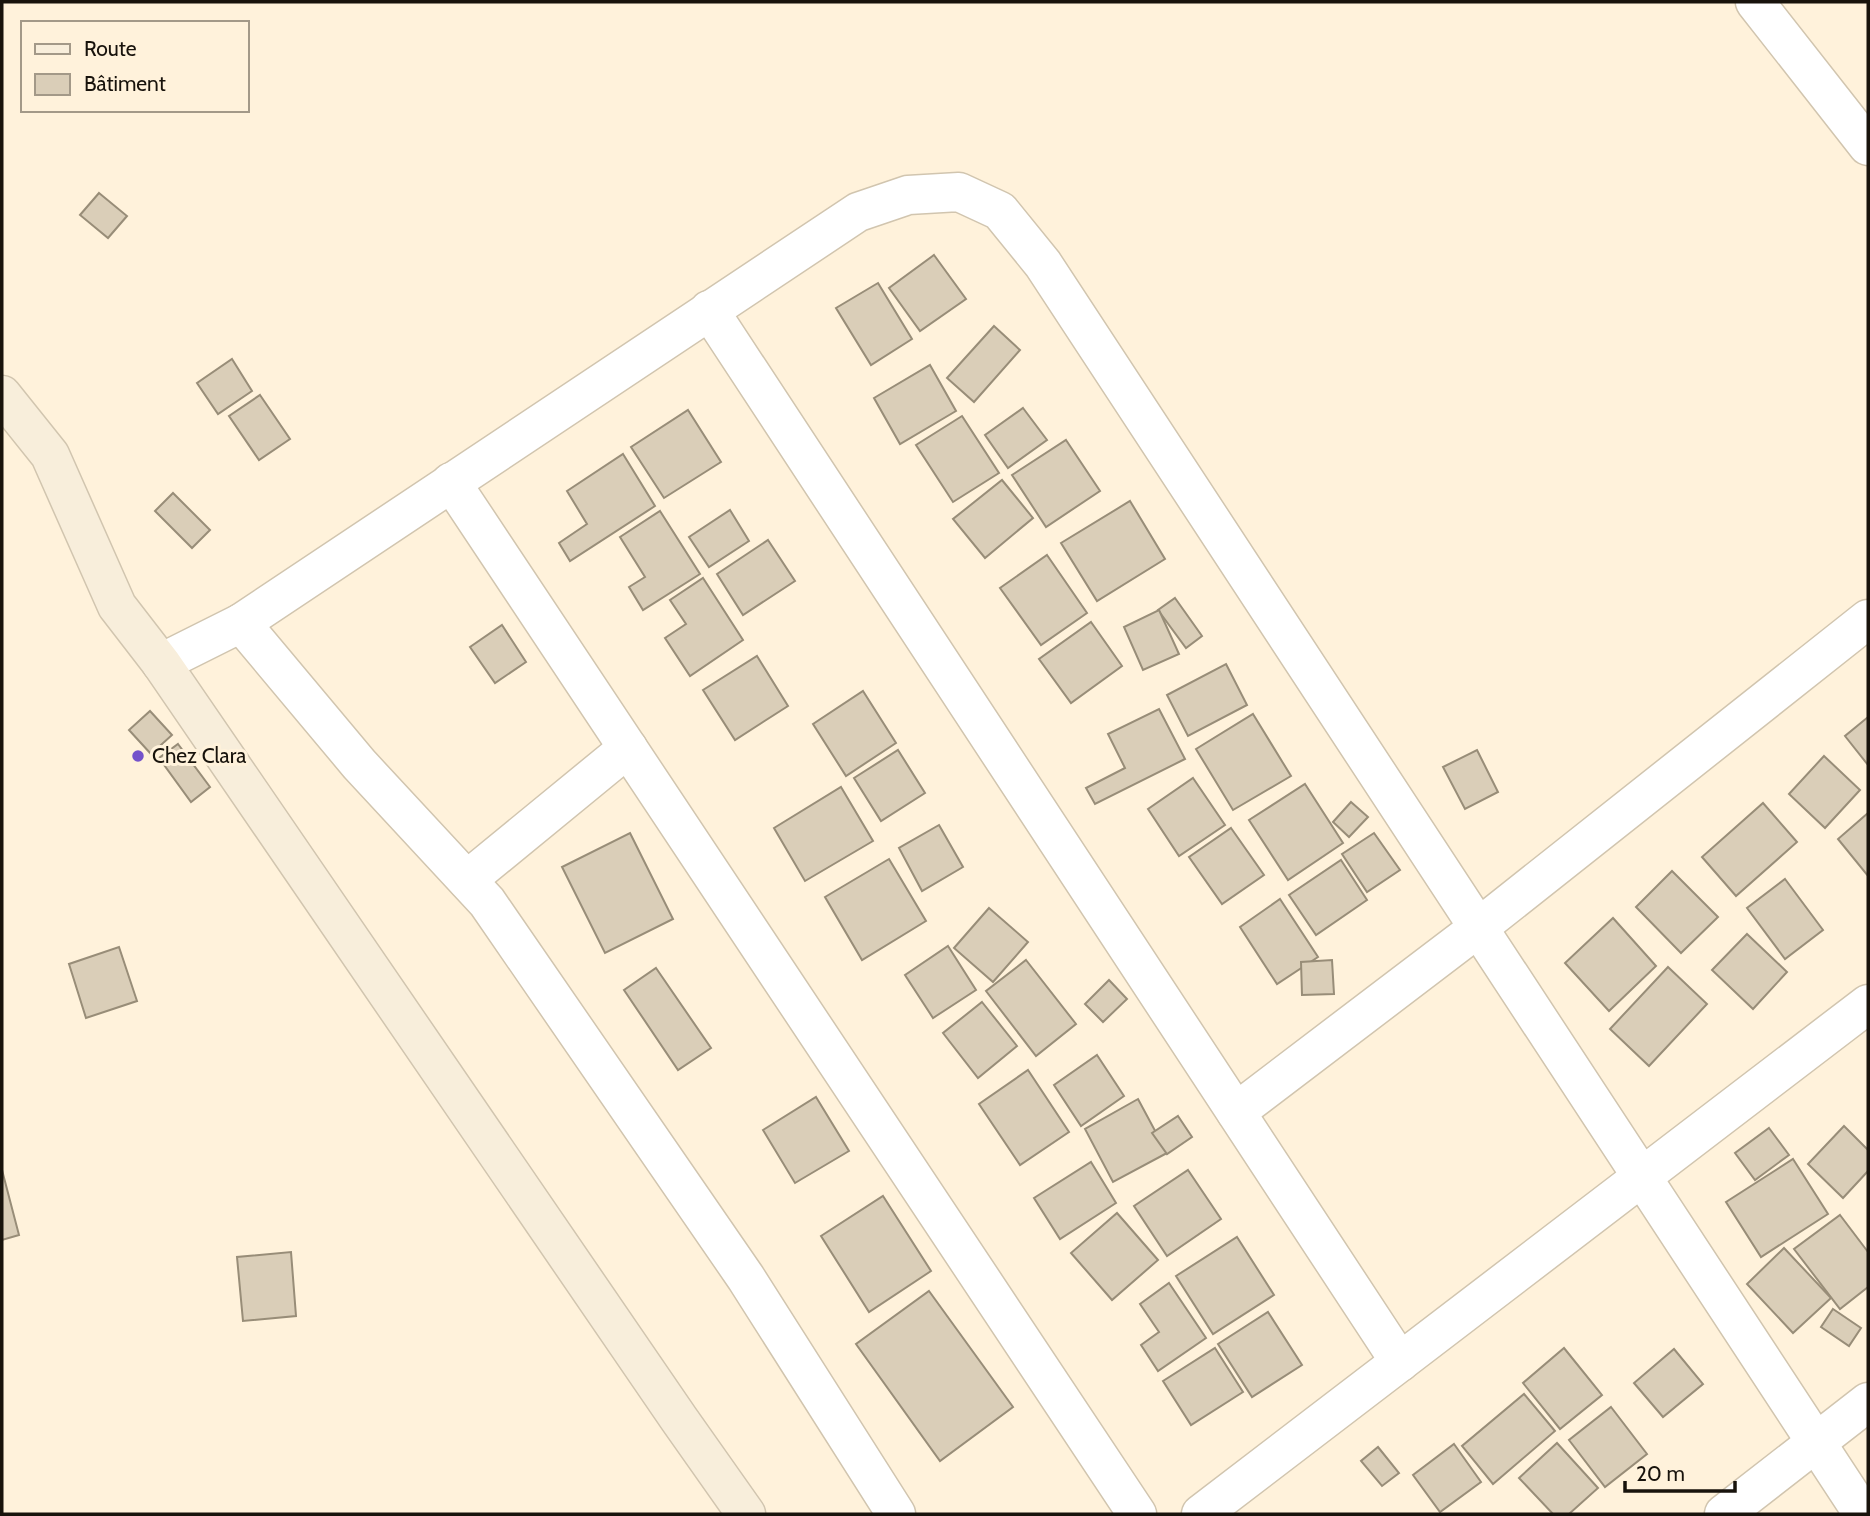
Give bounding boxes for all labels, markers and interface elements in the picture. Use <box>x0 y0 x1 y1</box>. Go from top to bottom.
legend <box>21 21 248 112</box>
text: Route <box>84 36 137 61</box>
text: Bâtiment <box>84 71 166 96</box>
place label: Chez Clara <box>152 743 246 768</box>
marker: Chez Clara <box>130 748 146 764</box>
scale bar <box>1625 1450 1735 1494</box>
text: 20 m <box>1636 1461 1685 1486</box>

